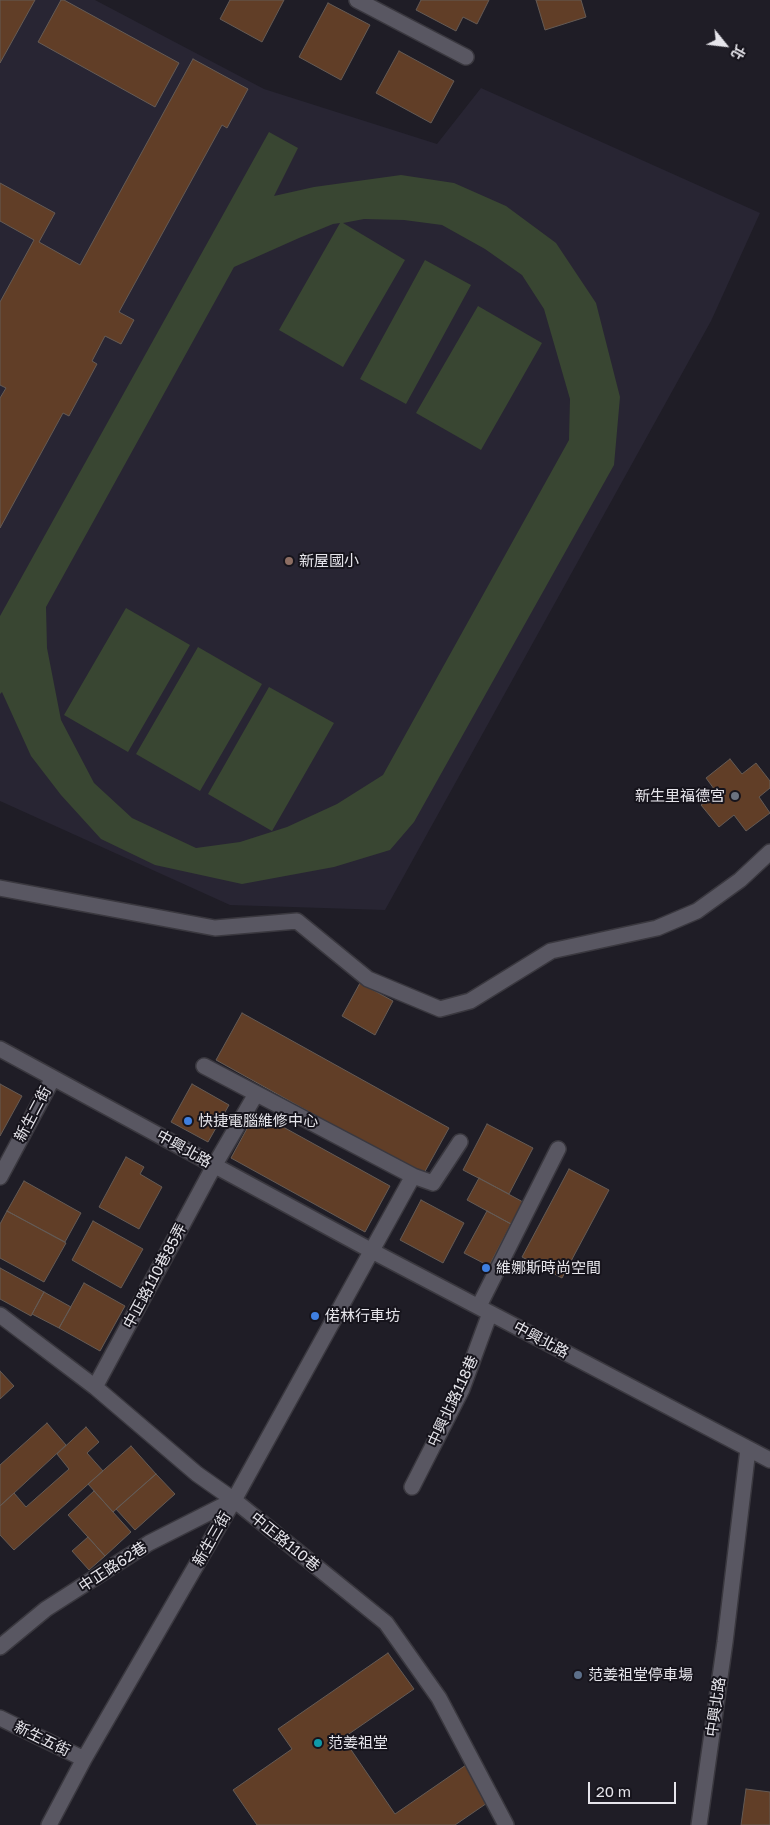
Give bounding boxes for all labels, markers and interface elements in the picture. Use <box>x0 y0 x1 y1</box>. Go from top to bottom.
north arrow <box>700 20 750 70</box>
text: 北 <box>728 42 749 63</box>
place label: 新屋國小 <box>299 552 359 570</box>
marker: 新屋國小 <box>283 555 295 567</box>
place label: 新生里福德宮 <box>635 787 725 805</box>
marker: 新生里福德宮 <box>729 790 741 802</box>
street label: 新生二街 <box>11 1083 55 1145</box>
place label: 快捷電腦維修中心 <box>198 1112 318 1130</box>
marker: 快捷電腦維修中心 <box>182 1115 194 1127</box>
street label: 中興北路 <box>153 1127 215 1171</box>
street label: 中正路110巷85弄 <box>120 1220 190 1332</box>
place label: 維娜斯時尚空間 <box>496 1259 601 1277</box>
marker: 維娜斯時尚空間 <box>480 1262 492 1274</box>
place label: 偌林行車坊 <box>325 1307 400 1325</box>
marker: 偌林行車坊 <box>309 1310 321 1322</box>
street label: 中興北路 <box>510 1318 572 1362</box>
street label: 中興北路118巷 <box>424 1352 482 1450</box>
street label: 新生三街 <box>189 1509 235 1569</box>
street label: 中正路110巷 <box>247 1509 323 1575</box>
street label: 中正路62巷 <box>75 1538 151 1596</box>
place label: 范姜祖堂停車場 <box>588 1666 693 1684</box>
marker: 范姜祖堂停車場 <box>572 1669 584 1681</box>
street label: 中興北路 <box>703 1676 729 1738</box>
street label: 新生五街 <box>11 1718 73 1760</box>
place label: 范姜祖堂 <box>328 1734 388 1752</box>
marker: 范姜祖堂 <box>312 1737 324 1749</box>
scale bar <box>590 1772 678 1804</box>
text: 20 m <box>596 1782 631 1800</box>

